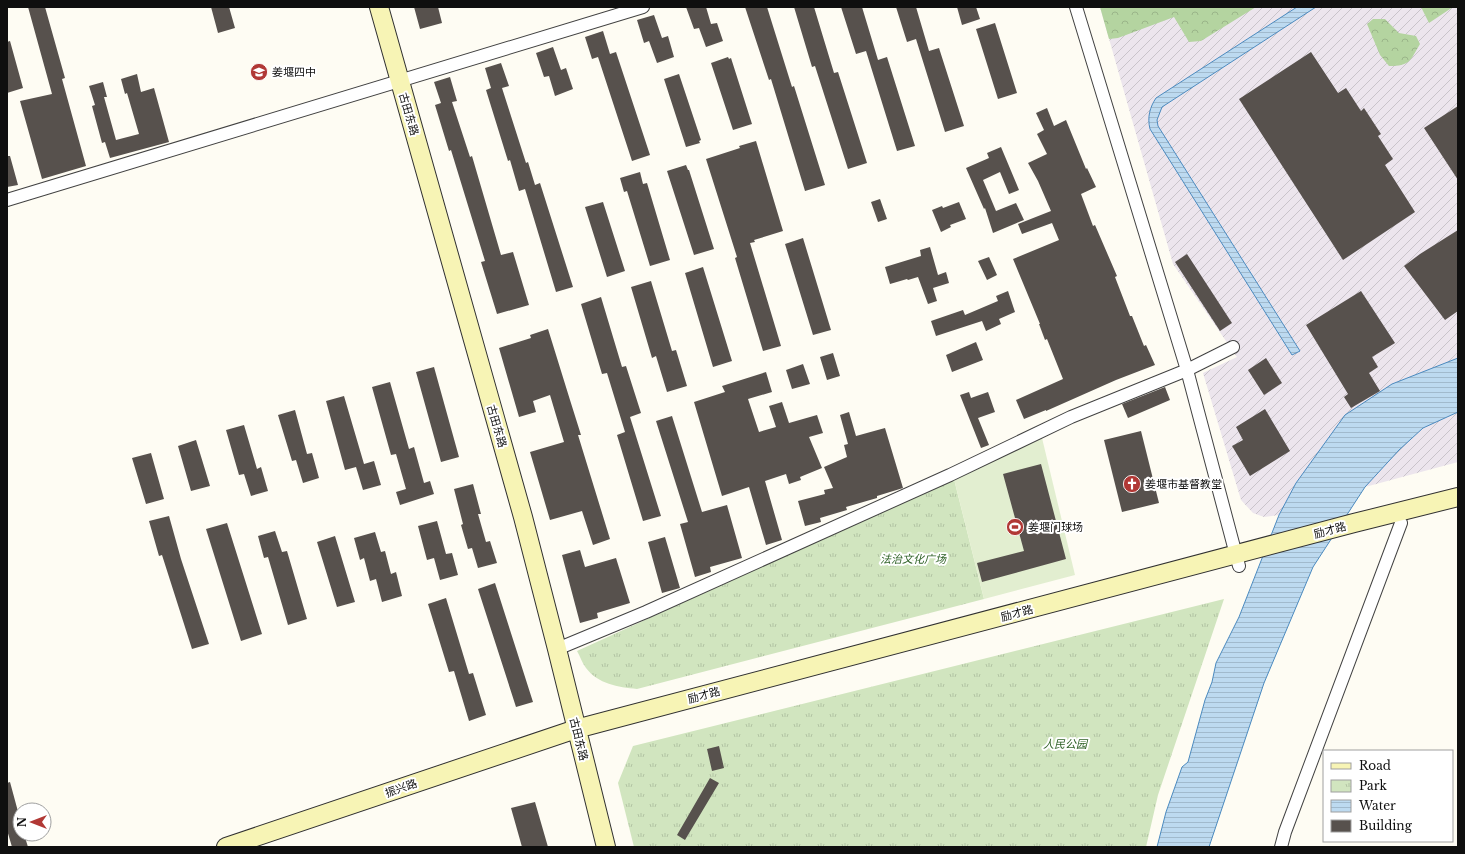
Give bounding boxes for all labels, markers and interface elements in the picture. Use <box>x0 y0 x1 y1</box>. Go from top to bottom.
school or university icon: 姜堰四中 <box>249 62 269 82</box>
place label: 姜堰四中 <box>272 65 316 79</box>
street label: 古田东路 <box>396 91 422 137</box>
street label: 古田东路 <box>484 403 510 449</box>
church icon: 姜堰市基督教堂 <box>1122 474 1142 494</box>
place label: 姜堰市基督教堂 <box>1145 477 1222 491</box>
sports icon: 姜堰门球场 <box>1005 517 1025 537</box>
street label: 励才路 <box>1312 519 1348 541</box>
place label: 姜堰门球场 <box>1028 520 1083 534</box>
park label: 法治文化广场 <box>880 552 947 566</box>
street label: 励才路 <box>999 602 1035 624</box>
street label: 励才路 <box>686 684 722 706</box>
street label: 古田东路 <box>567 716 591 762</box>
park label: 人民公园 <box>1043 737 1089 751</box>
legend <box>1323 750 1453 842</box>
text: Road <box>1359 758 1391 773</box>
street label: 振兴路 <box>383 776 419 800</box>
text: Park <box>1359 778 1387 793</box>
text: Water <box>1358 798 1396 813</box>
north arrow <box>12 802 52 842</box>
text: N <box>15 816 29 827</box>
text: Building <box>1359 818 1413 833</box>

